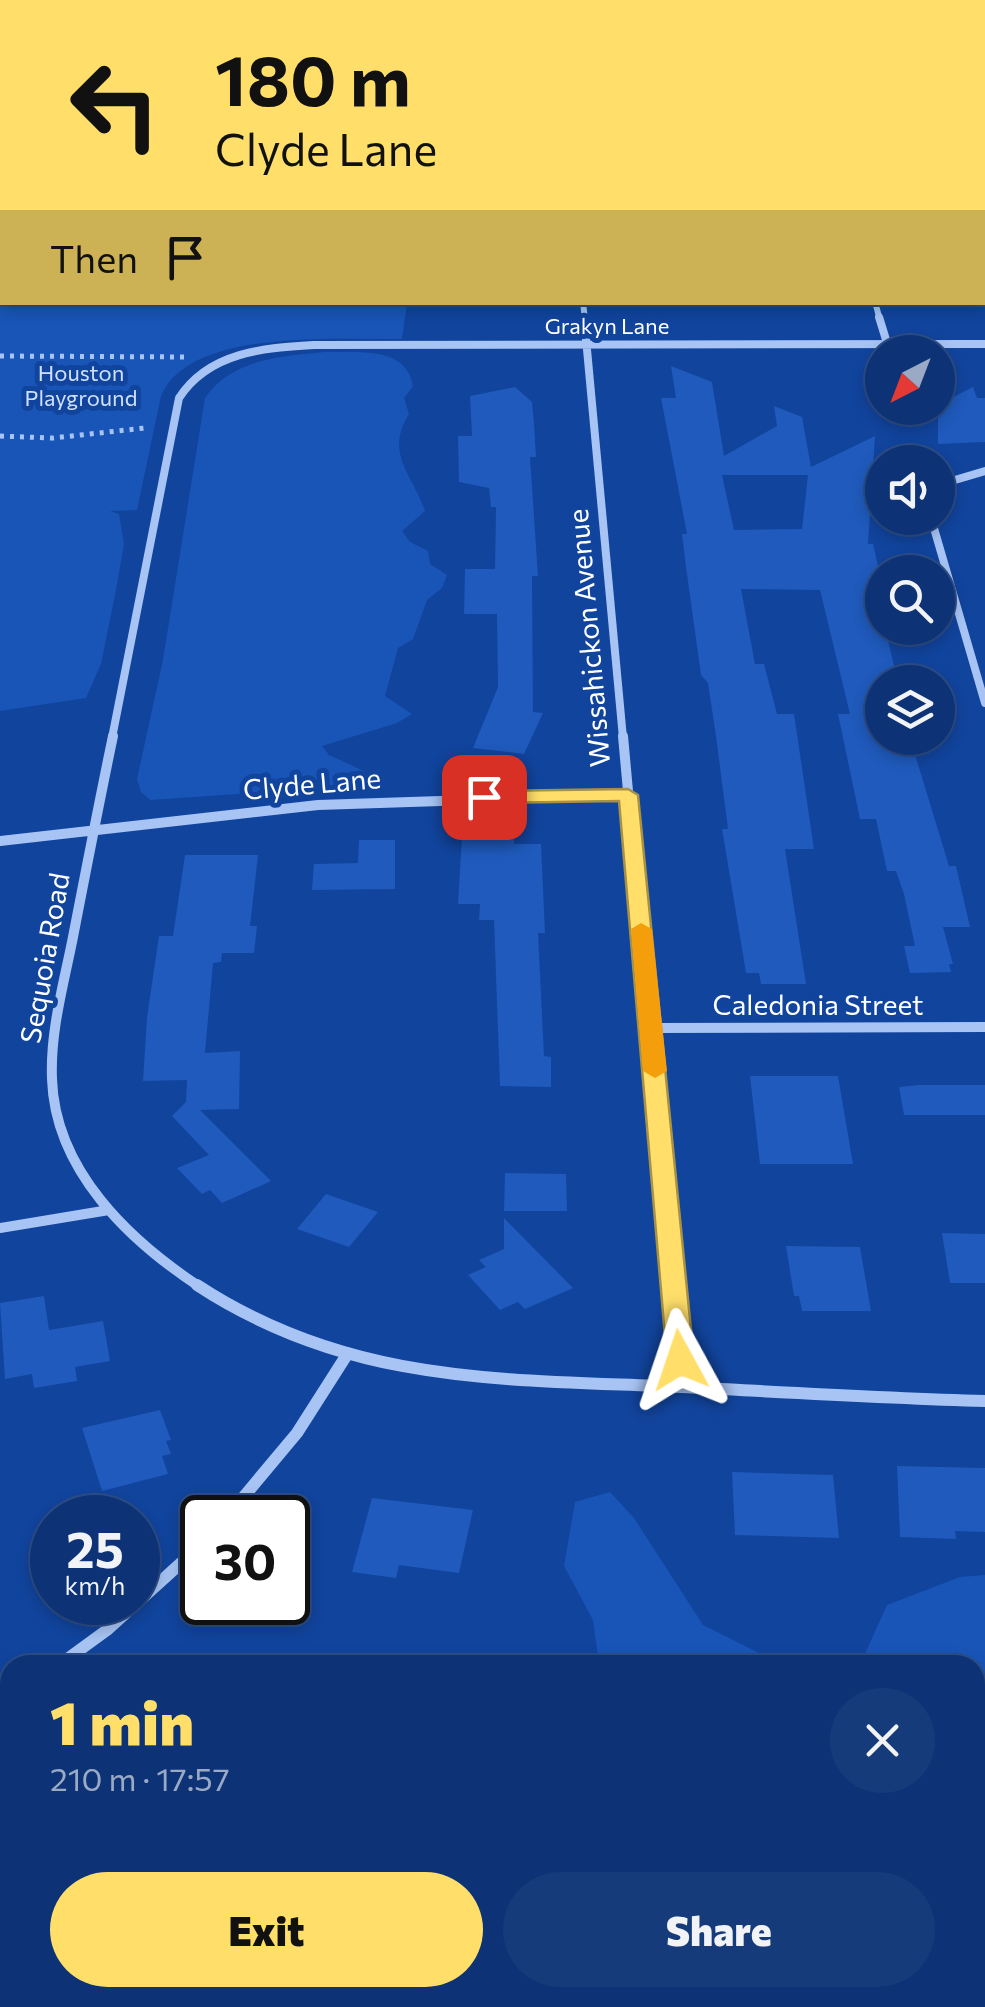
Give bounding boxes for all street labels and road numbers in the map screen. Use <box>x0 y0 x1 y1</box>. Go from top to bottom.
street label: Grakyn Lane <box>545 312 669 339</box>
street label: Wissahickon Avenue <box>560 508 616 769</box>
street label: Clyde Lane <box>242 760 382 806</box>
street label: Sequoia Road <box>12 870 76 1046</box>
street label: Caledonia Street <box>713 987 924 1021</box>

